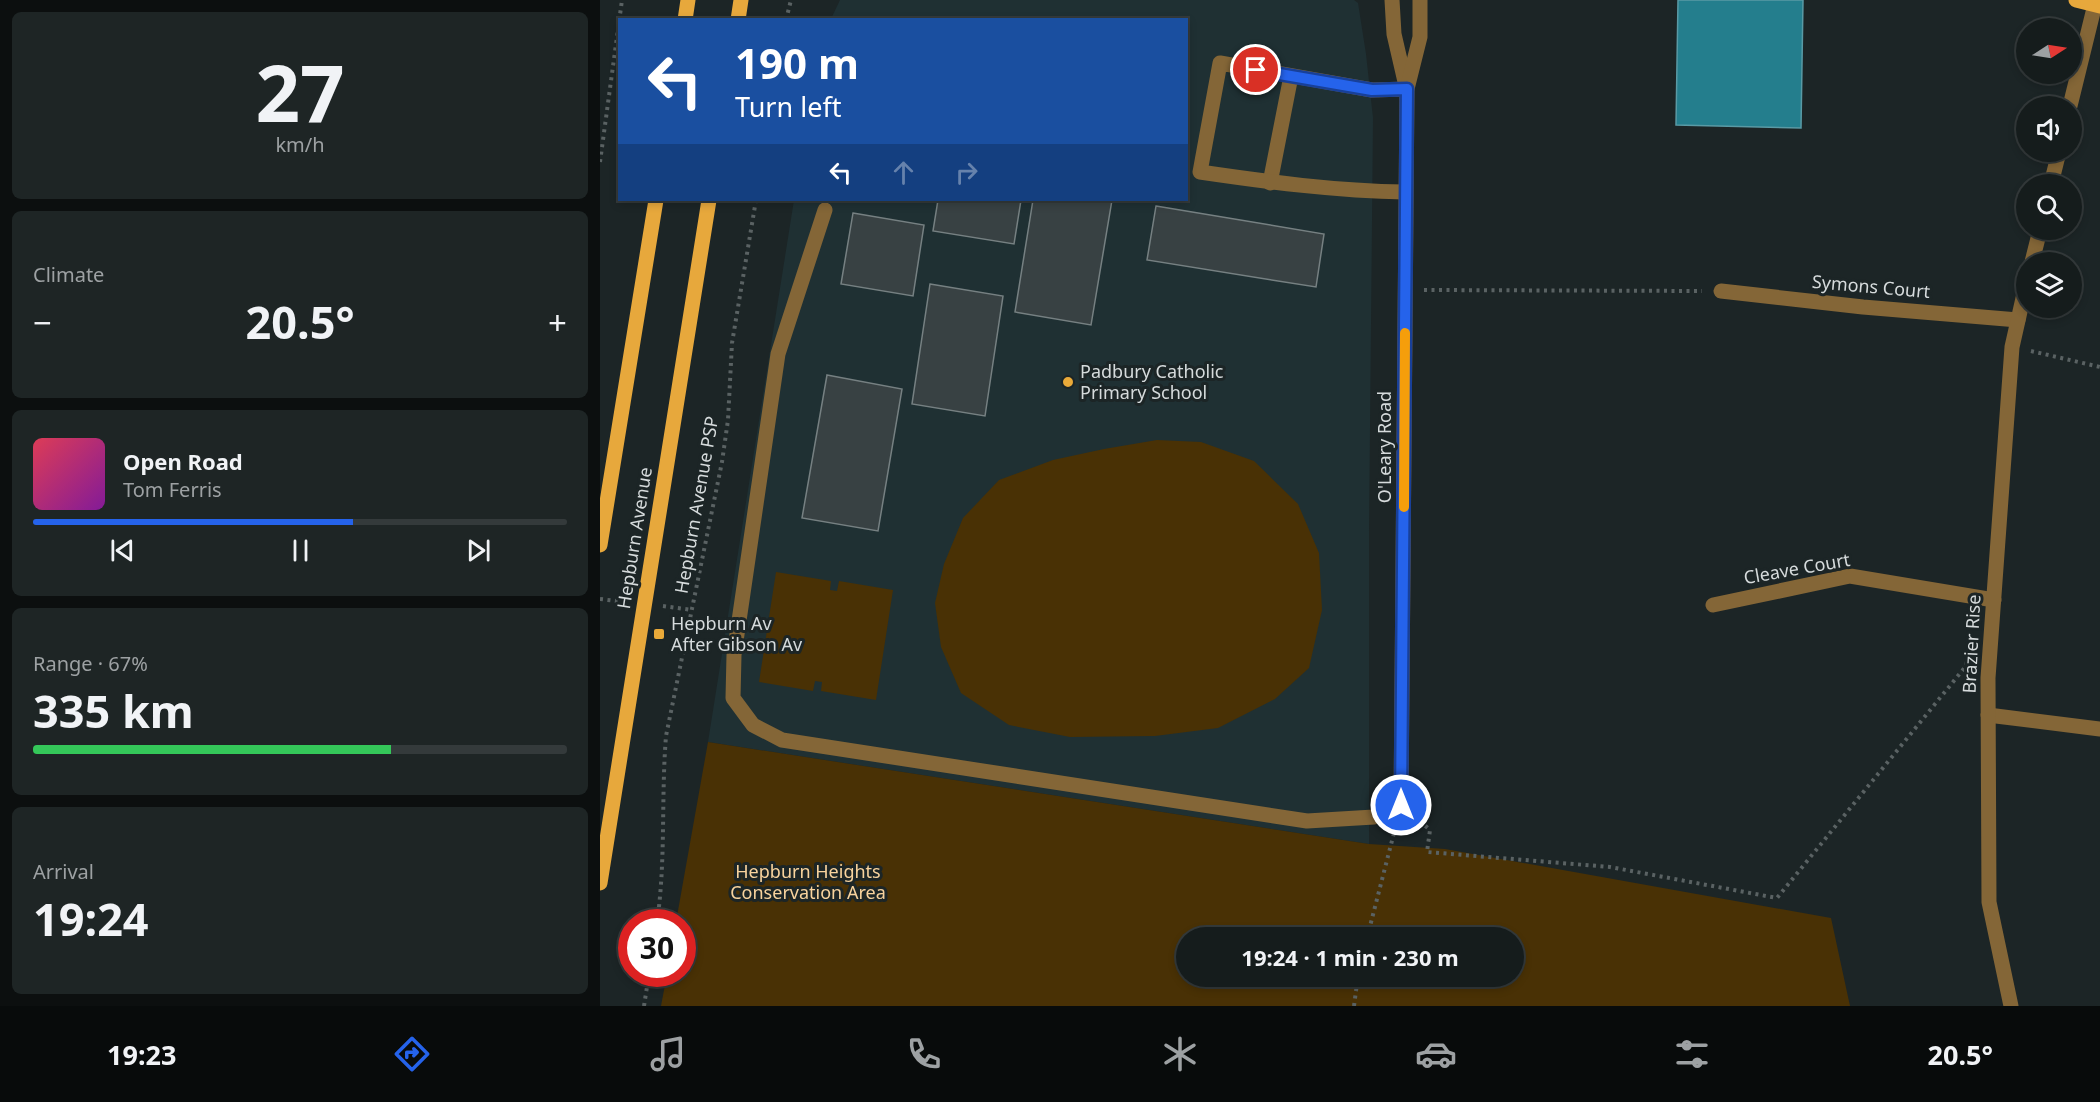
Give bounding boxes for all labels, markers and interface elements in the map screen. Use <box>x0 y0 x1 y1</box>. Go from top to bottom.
north arrow <box>2016 18 2082 84</box>
map controls <box>2016 18 2082 318</box>
text: 190 m <box>735 34 859 91</box>
text: 27 <box>255 39 345 145</box>
icon: left <box>636 42 714 120</box>
pin <box>1230 44 1281 95</box>
icon: arrive <box>1239 53 1272 86</box>
text: Turn left <box>735 88 841 125</box>
button: sound <box>2016 96 2082 162</box>
text: km/h <box>275 131 325 158</box>
icon: left <box>824 156 857 189</box>
icon: ahead <box>887 156 920 189</box>
icon: right <box>950 156 983 189</box>
button: search <box>2016 174 2082 240</box>
button: layers <box>2016 252 2082 318</box>
text: Climate <box>33 261 104 288</box>
street label: Symons Court <box>1811 269 1932 303</box>
text: 20.5° <box>246 291 354 352</box>
text: − <box>33 300 52 345</box>
text: + <box>548 300 567 345</box>
place label: Padbury Catholic Primary School <box>1080 359 1224 404</box>
marker: Padbury Catholic Primary School <box>1061 375 1075 389</box>
street label: O'Leary Road <box>1372 391 1396 503</box>
street label: Hepburn Avenue PSP <box>669 414 723 595</box>
text: Open Road <box>123 446 243 476</box>
street label: Hepburn Avenue <box>611 465 657 610</box>
text: Tom Ferris <box>123 476 222 503</box>
icon: previous <box>106 534 139 567</box>
icon: pause <box>284 534 317 567</box>
icon: next <box>462 534 495 567</box>
street label: Cleave Court <box>1742 547 1852 589</box>
street label: Brazier Rise <box>1956 594 1986 694</box>
place label: Hepburn Av After Gibson Av <box>671 611 803 656</box>
marker: Hepburn Av After Gibson Av <box>652 627 666 641</box>
text: Range · 67% <box>33 650 148 677</box>
text: 335 km <box>33 680 194 741</box>
position arrow <box>1369 773 1433 837</box>
text: Arrival <box>33 858 94 885</box>
park label: Hepburn Heights Conservation Area <box>730 859 886 904</box>
text: 19:24 <box>33 888 149 949</box>
speed limit sign: 30 <box>618 909 696 987</box>
text: 19:24 · 1 min · 230 m <box>1241 942 1459 972</box>
icon: directions <box>391 1033 433 1075</box>
icon: music <box>647 1033 689 1075</box>
icon: phone <box>903 1033 945 1075</box>
icon: climate <box>1159 1033 1201 1075</box>
icon: car <box>1415 1033 1457 1075</box>
icon: filters <box>1671 1033 1713 1075</box>
text: 19:23 <box>107 1036 176 1073</box>
text: 20.5° <box>1928 1036 1993 1073</box>

